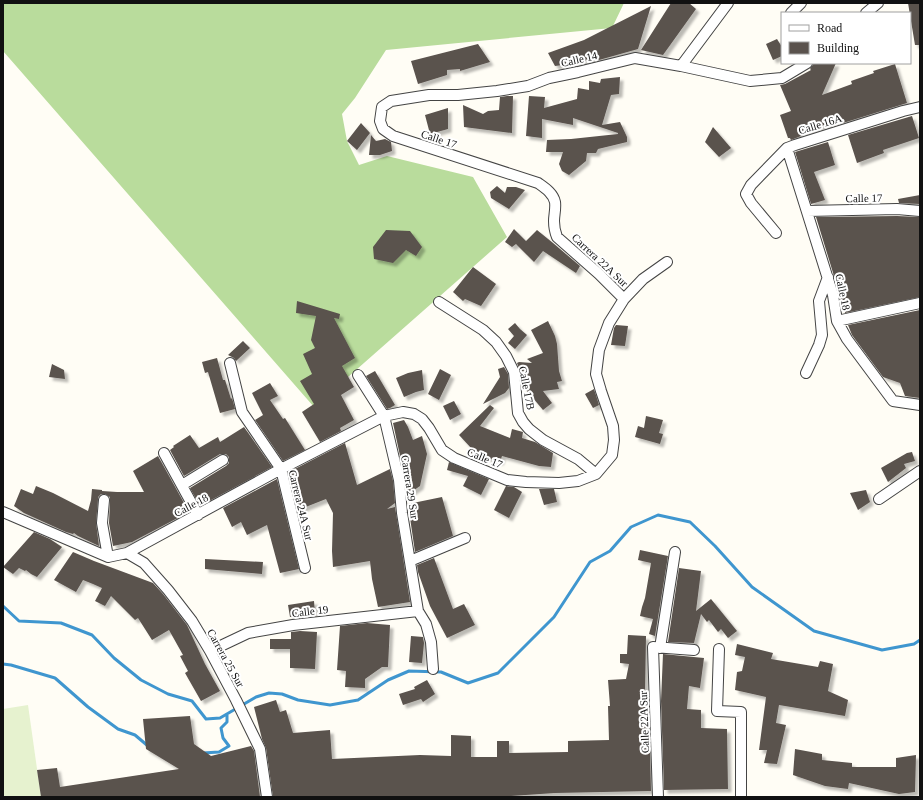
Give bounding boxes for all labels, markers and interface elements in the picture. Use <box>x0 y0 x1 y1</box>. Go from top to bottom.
legend <box>781 12 911 64</box>
text: Road <box>817 21 842 35</box>
text: Building <box>817 41 859 55</box>
street label: Calle 14 <box>560 49 599 69</box>
street label: Calle 16A <box>797 112 843 136</box>
street label: Calle 17 <box>420 128 459 151</box>
street label: Calle 17 <box>845 192 883 204</box>
street label: Carrera 22A Sur <box>570 231 631 289</box>
street label: Calle 18 <box>833 273 853 312</box>
street label: Calle 17B <box>517 365 537 411</box>
street label: Calle 17 <box>466 446 505 471</box>
street label: Carrera 29 Sur <box>399 454 421 520</box>
street label: Carrera 24A Sur <box>286 469 316 542</box>
street label: Calle 18 <box>172 491 211 519</box>
street label: Calle 19 <box>291 603 330 619</box>
street label: Carrera 25 Sur <box>205 627 247 690</box>
street label: Calle 22A Sur <box>637 690 651 753</box>

